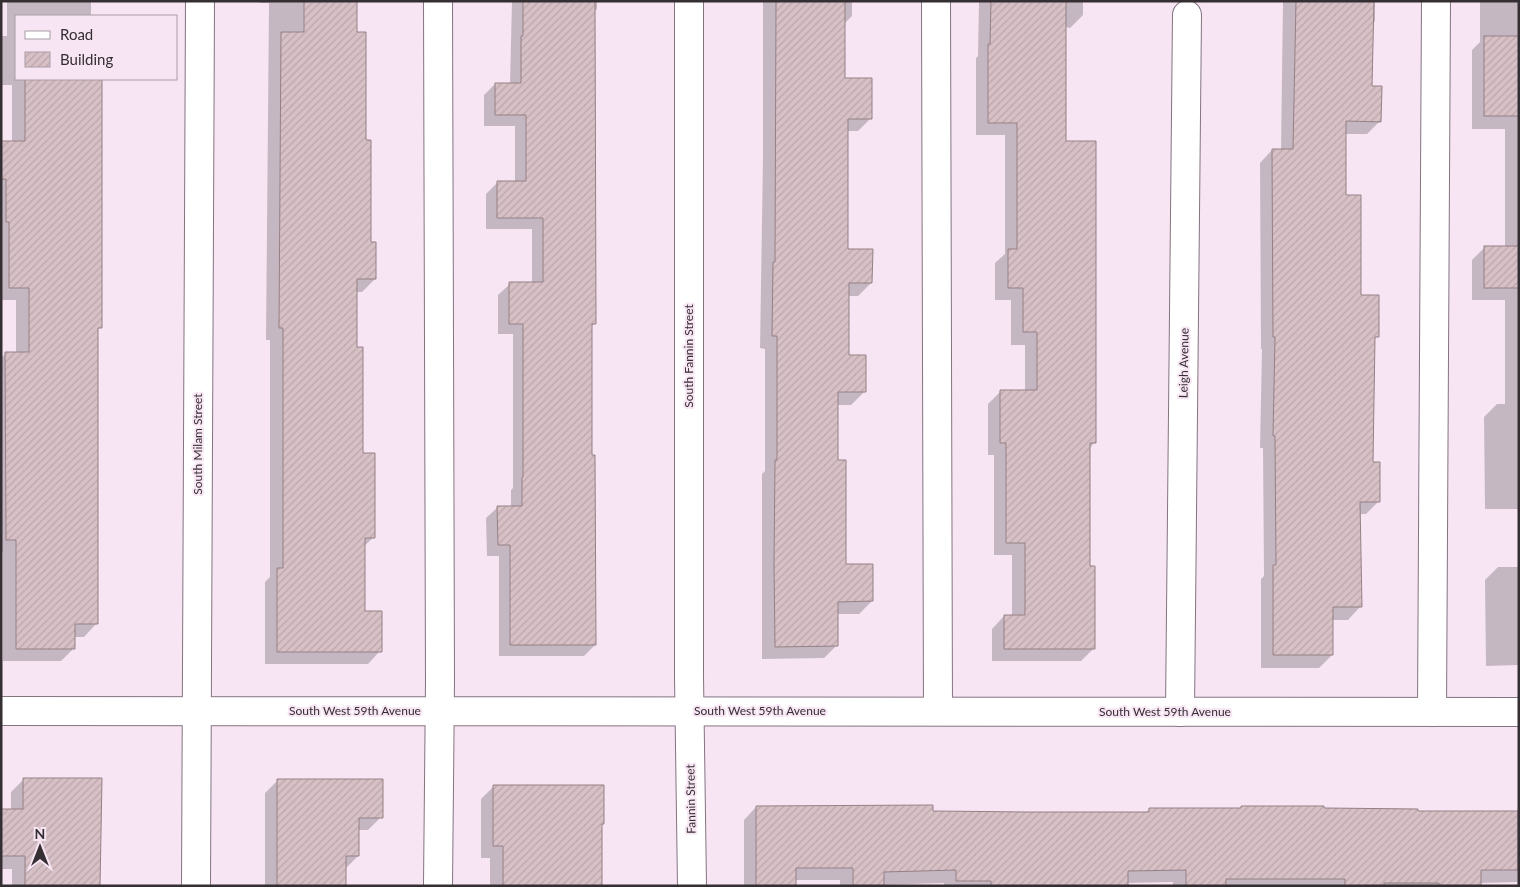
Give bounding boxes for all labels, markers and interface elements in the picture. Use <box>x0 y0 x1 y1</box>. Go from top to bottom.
legend <box>15 15 178 80</box>
text: Road <box>60 25 93 43</box>
text: Building <box>60 50 113 68</box>
street label: South Fannin Street <box>681 304 696 408</box>
street label: Leigh Avenue <box>1175 328 1192 398</box>
street label: South Milam Street <box>190 393 205 495</box>
street label: South West 59th Avenue <box>289 703 421 718</box>
street label: South West 59th Avenue <box>694 703 826 718</box>
street label: South West 59th Avenue <box>1099 704 1231 719</box>
street label: Fannin Street <box>682 763 699 834</box>
north arrow <box>15 822 65 872</box>
text: N <box>35 825 45 842</box>

